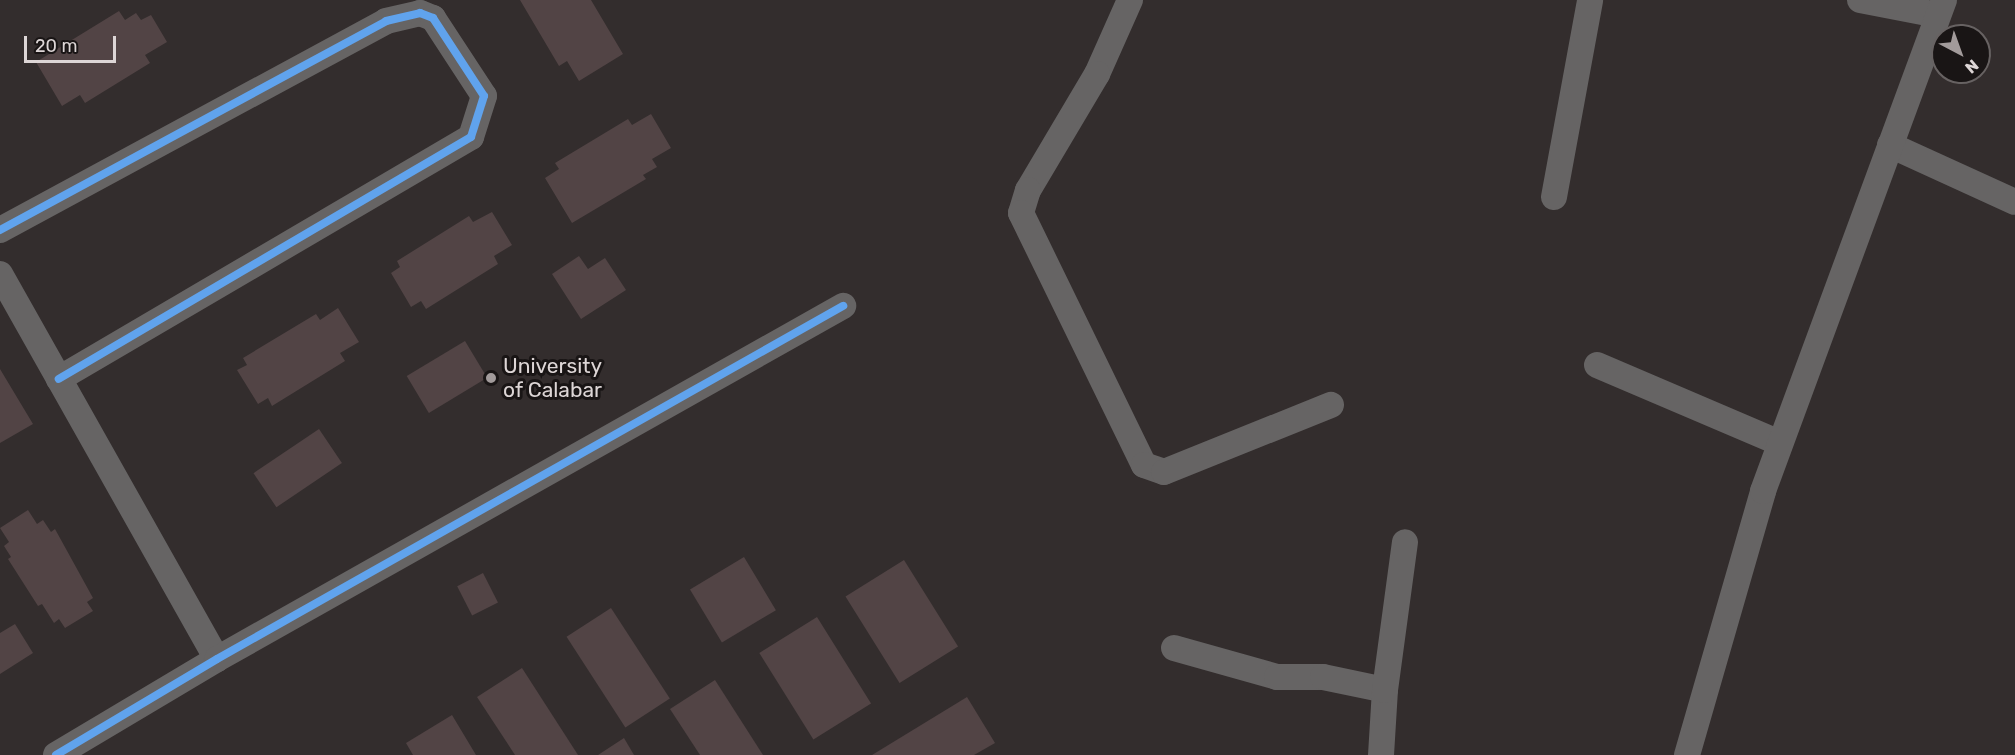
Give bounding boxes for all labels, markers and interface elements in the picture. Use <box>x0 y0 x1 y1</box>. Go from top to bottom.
scale bar <box>27 24 118 62</box>
north arrow <box>1931 24 1991 84</box>
text: 20 m <box>35 35 77 57</box>
text: N <box>1961 56 1982 77</box>
place label: University of Calabar <box>503 353 602 403</box>
marker: University of Calabar <box>484 371 498 385</box>

